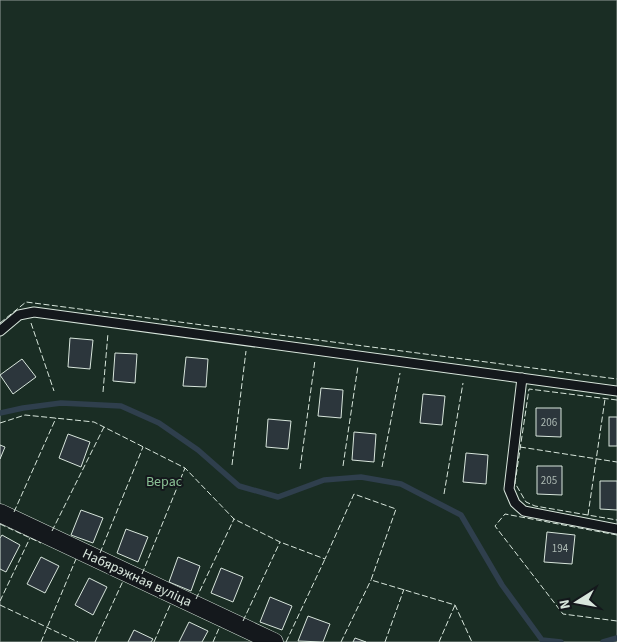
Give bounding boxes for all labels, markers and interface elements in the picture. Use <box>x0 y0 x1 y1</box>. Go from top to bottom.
house number: 206 <box>541 415 558 430</box>
park label: Верас <box>146 472 183 492</box>
house number: 205 <box>541 473 557 488</box>
house number: 194 <box>552 541 569 556</box>
street label: Набярэжная вуліца <box>79 544 195 612</box>
north arrow <box>552 577 602 627</box>
text: N <box>555 598 576 611</box>

